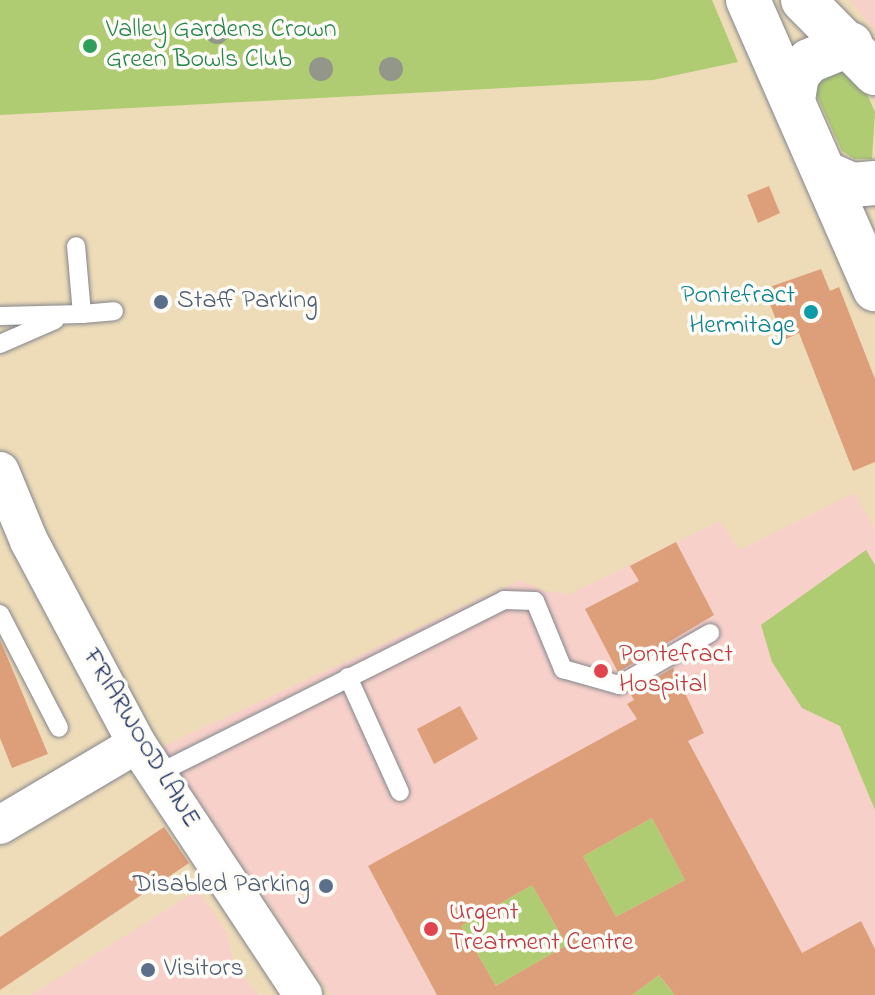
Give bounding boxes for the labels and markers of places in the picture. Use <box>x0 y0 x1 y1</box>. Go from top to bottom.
place label: Valley Gardens Crown Green Bowls Club <box>106 15 337 76</box>
marker: Valley Gardens Crown Green Bowls Club <box>81 37 99 55</box>
place label: Pontefract Hermitage <box>681 281 795 342</box>
place label: Staff Parking <box>177 286 318 318</box>
marker: Staff Parking <box>152 293 170 311</box>
marker: Pontefract Hermitage <box>802 303 820 321</box>
place label: Pontefract Hospital <box>619 640 733 702</box>
marker: Pontefract Hospital <box>590 660 612 682</box>
place label: Disabled Parking <box>133 870 310 902</box>
marker: Disabled Parking <box>317 877 335 895</box>
place label: Urgent Treatment Centre <box>449 898 633 960</box>
marker: Urgent Treatment Centre <box>420 918 442 940</box>
place label: Visitors <box>164 954 244 986</box>
marker: Visitors <box>139 961 157 979</box>

